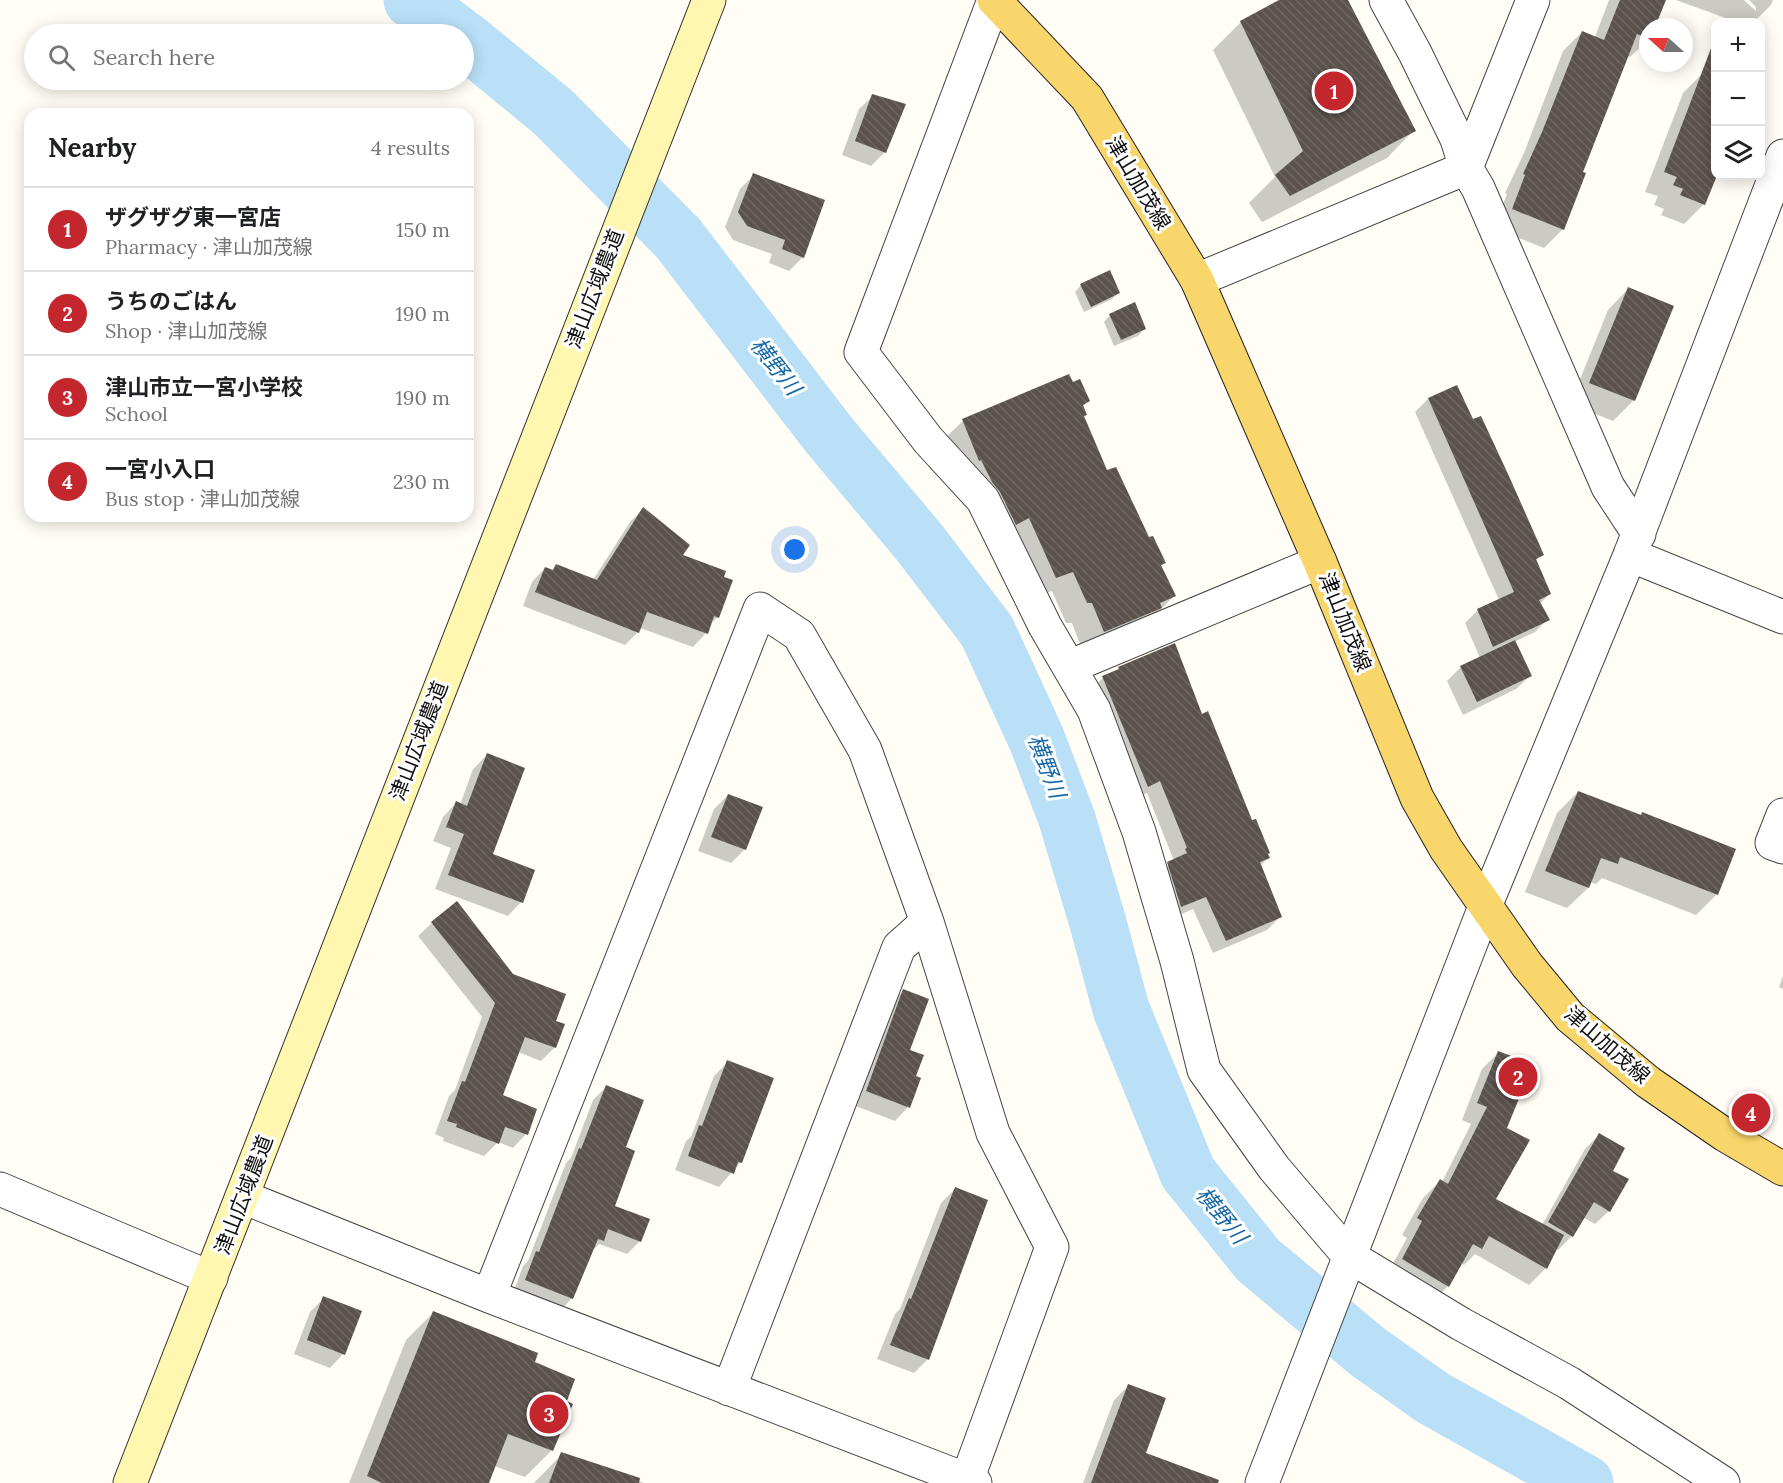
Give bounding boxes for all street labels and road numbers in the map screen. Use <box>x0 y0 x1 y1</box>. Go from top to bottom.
street label: 津山加茂線 <box>1100 131 1177 235</box>
street label: 津山広域農道 <box>559 225 630 352</box>
street label: 津山加茂線 <box>1313 568 1378 676</box>
street label: 津山広域農道 <box>383 677 454 804</box>
street label: 津山加茂線 <box>1559 1000 1656 1089</box>
street label: 津山広域農道 <box>208 1131 279 1258</box>

